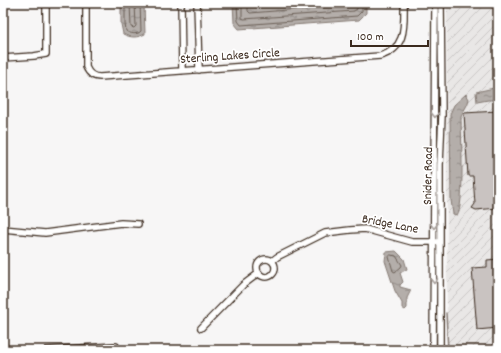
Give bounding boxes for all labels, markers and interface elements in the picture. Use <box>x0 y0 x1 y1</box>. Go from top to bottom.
scale bar <box>351 22 428 48</box>
text: 100 m <box>357 29 384 46</box>
street label: Sterling Lakes Circle <box>180 44 281 70</box>
one-way arrow <box>430 112 439 118</box>
street label: Snider Road <box>419 147 439 205</box>
street label: Bridge Lane <box>360 210 420 240</box>
one-way arrow <box>430 223 438 229</box>
one-way arrow <box>430 278 438 284</box>

